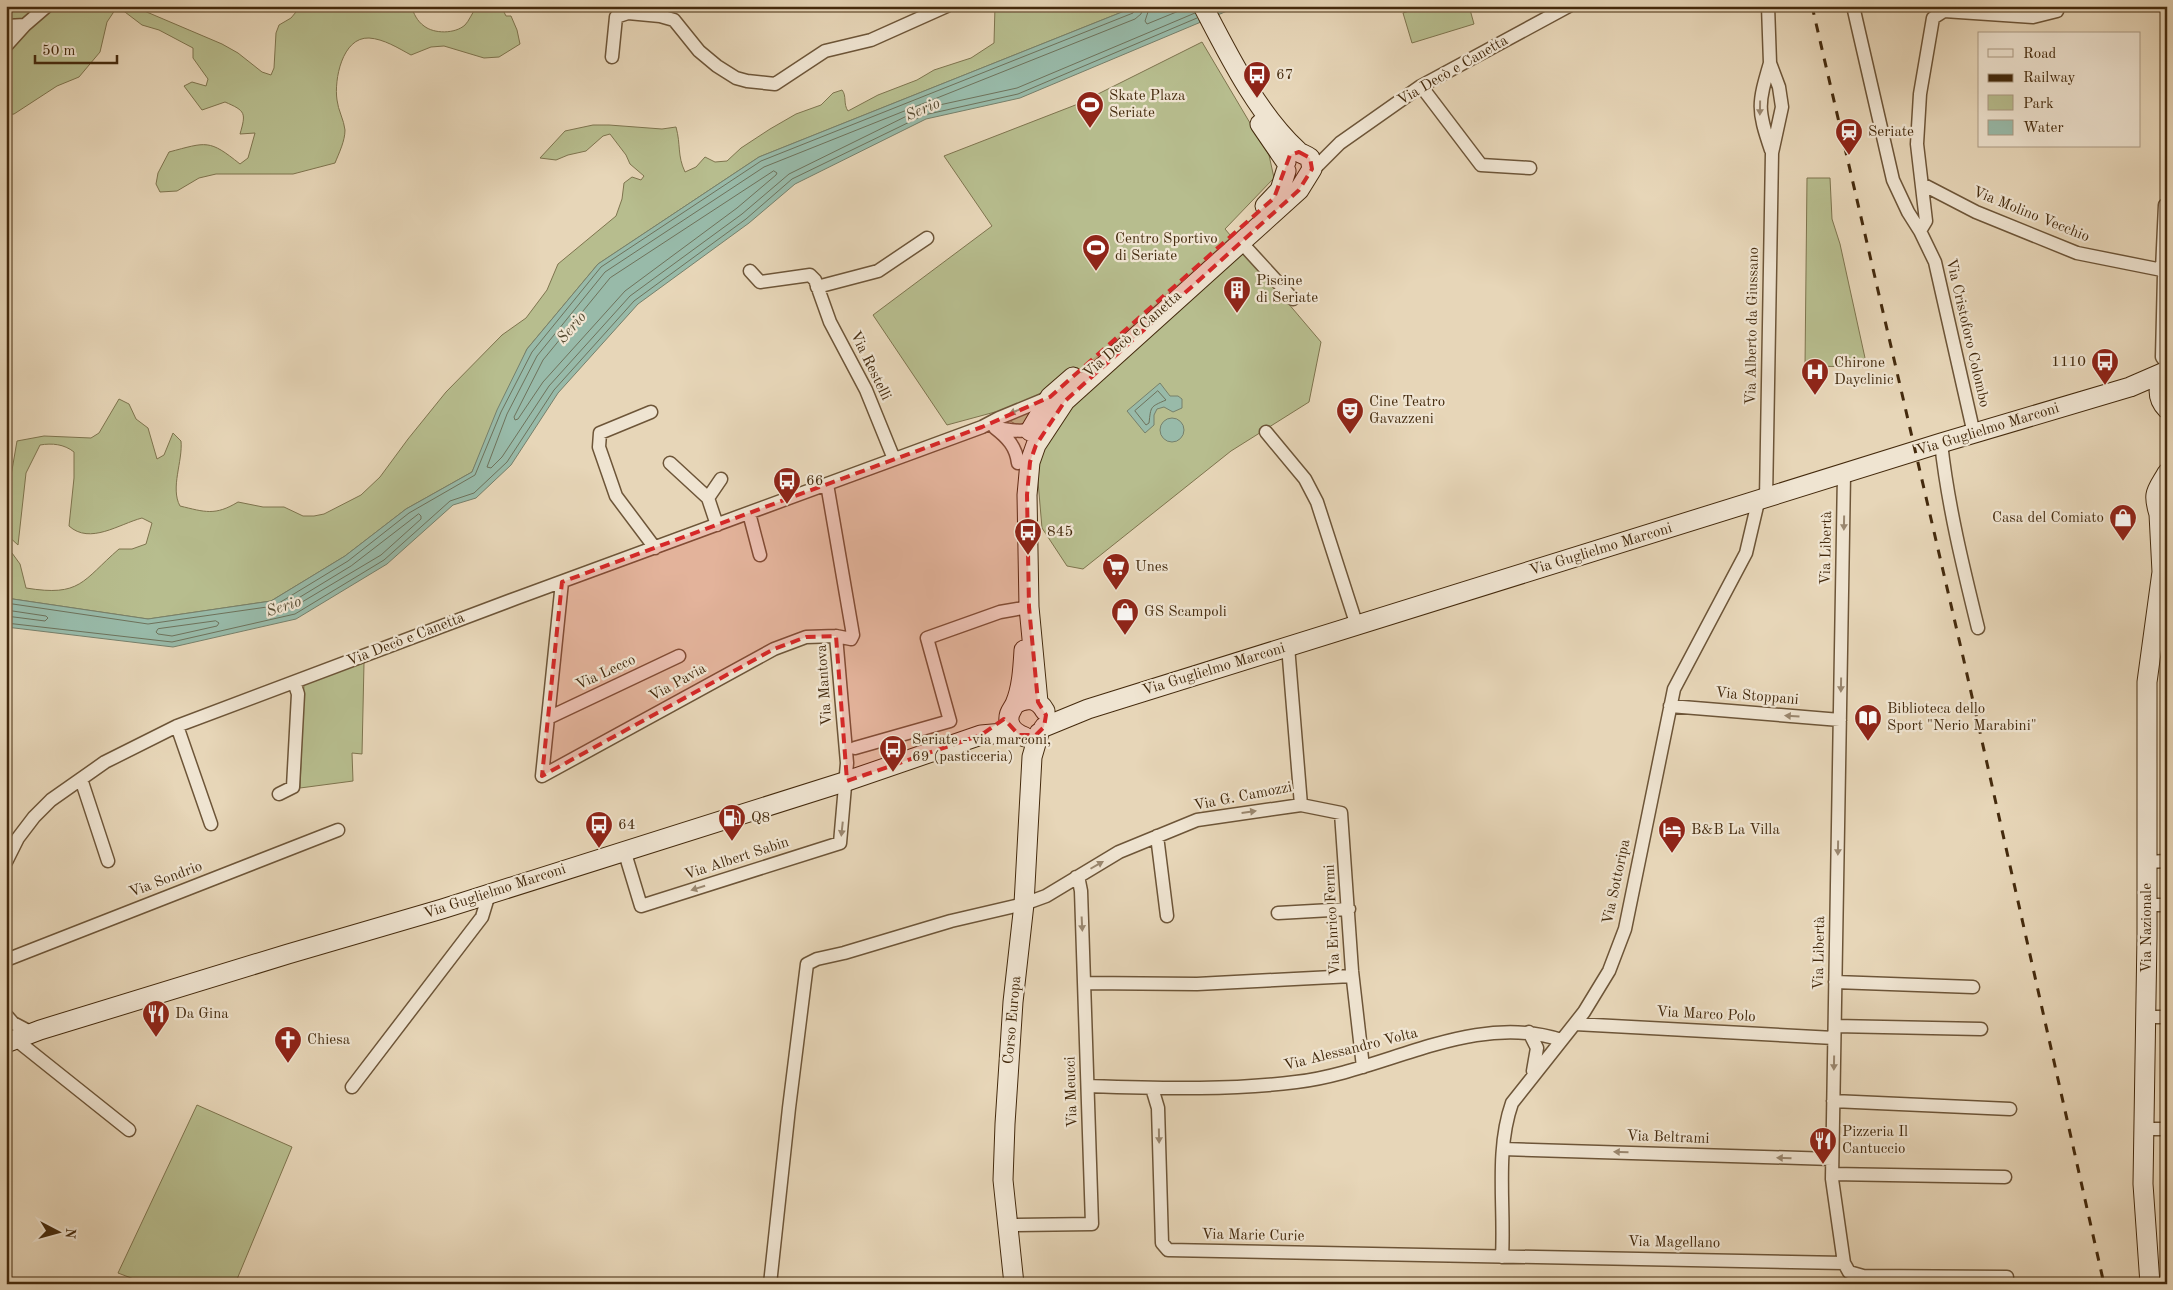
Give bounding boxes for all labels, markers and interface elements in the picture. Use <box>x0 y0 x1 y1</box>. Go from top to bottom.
scale bar <box>35 32 118 64</box>
legend <box>1978 32 2140 148</box>
street label: Via Decò e Canetta <box>1395 33 1511 109</box>
text: 50 m <box>42 44 76 59</box>
text: Road <box>2023 47 2057 62</box>
bus stop icon: 67 <box>1242 60 1272 99</box>
place label: 67 <box>1276 68 1293 83</box>
text: Railway <box>2023 71 2076 86</box>
place label: Skate Plaza Seriate <box>1109 89 1186 121</box>
sports icon: Skate Plaza Seriate <box>1075 90 1105 129</box>
water label: Serio <box>903 96 943 124</box>
text: Park <box>2023 97 2054 112</box>
one-way arrow <box>1756 100 1764 116</box>
station icon: Seriate <box>1834 117 1864 156</box>
text: Water <box>2023 121 2064 136</box>
place label: Seriate <box>1868 125 1914 140</box>
street label: Via Molino Vecchio <box>1971 185 2091 245</box>
place label: Centro Sportivo di Seriate <box>1115 232 1218 264</box>
sports icon: Centro Sportivo di Seriate <box>1081 233 1111 272</box>
street label: Via Alberto da Giussano <box>1744 247 1762 405</box>
street label: Via Cristoforo Colombo <box>1943 257 1991 409</box>
place label: Piscine di Seriate <box>1256 274 1318 306</box>
building icon: Piscine di Seriate <box>1222 275 1252 314</box>
street label: Via Decò e Canetta <box>1081 288 1185 382</box>
water label: Serio <box>554 309 590 347</box>
street label: Via Restelli <box>847 329 893 403</box>
bus stop icon: 1110 <box>2090 347 2120 386</box>
place label: 1110 <box>2051 355 2086 370</box>
place label: Chirone Dayclinic <box>1834 356 1894 388</box>
hospital icon: Chirone Dayclinic <box>1800 357 1830 396</box>
place label: Cine Teatro Gavazzeni <box>1369 395 1445 427</box>
theatre icon: Cine Teatro Gavazzeni <box>1335 396 1365 435</box>
street label: Via Guglielmo Marconi <box>1915 401 2061 459</box>
one-way arrow <box>1009 408 1023 416</box>
bus stop icon: 66 <box>772 466 802 505</box>
place label: 66 <box>806 474 823 489</box>
shop icon: Casa del Comiato <box>2108 503 2138 542</box>
street label: Via Libertà <box>1819 510 1835 585</box>
place label: Casa del Comiato <box>1992 511 2104 526</box>
one-way arrow <box>1839 515 1847 531</box>
bus stop icon: 845 <box>1013 517 1043 556</box>
street label: Via Guglielmo Marconi <box>1528 521 1674 579</box>
place label: 845 <box>1047 525 1073 540</box>
supermarket icon: Unes <box>1101 552 1131 591</box>
place label: Unes <box>1135 560 1168 575</box>
water label: Serio <box>264 594 304 620</box>
shop icon: GS Scampoli <box>1110 597 1140 636</box>
place label: GS Scampoli <box>1144 605 1227 620</box>
street label: Via Decò e Canetta <box>345 610 468 669</box>
street label: Via Guglielmo Marconi <box>1141 641 1287 699</box>
street label: Via Mantova <box>815 643 835 726</box>
street label: Via Lecco <box>574 653 638 693</box>
street label: Via Pavia <box>647 661 709 705</box>
one-way arrow <box>1837 678 1845 694</box>
street label: Via Stoppani <box>1715 686 1799 708</box>
place label: Biblioteca dello Sport "Nerio Marabini" <box>1887 702 2037 734</box>
library icon: Biblioteca dello Sport "Nerio Marabini" <box>1853 703 1883 742</box>
one-way arrow <box>1784 712 1800 720</box>
place label: Seriate - via marconi, 69 (pasticceria) <box>912 733 1051 765</box>
bus stop icon: Seriate - via marconi, 69 (pasticceria) <box>878 734 908 773</box>
street label: Via G. Camozzi <box>1193 780 1293 814</box>
fuel station icon: Q8 <box>717 803 747 842</box>
one-way arrow <box>1242 807 1258 815</box>
bus stop icon: 64 <box>584 810 614 849</box>
place label: Q8 <box>751 811 770 826</box>
hotel icon: B&B La Villa <box>1657 815 1687 854</box>
place label: 64 <box>618 818 635 833</box>
one-way arrow <box>838 822 846 838</box>
place label: B&B La Villa <box>1691 823 1780 838</box>
street label: Via Albert Sabin <box>683 835 791 883</box>
street label: Via Sottoripa <box>1601 837 1633 926</box>
one-way arrow <box>1834 840 1842 856</box>
street label: Via Sondrio <box>127 859 205 901</box>
one-way arrow <box>1091 860 1104 869</box>
street label: Via Guglielmo Marconi <box>422 862 568 922</box>
street label: Via Enrico Fermi <box>1323 864 1343 976</box>
street label: Via Nazionale <box>2140 883 2155 973</box>
one-way arrow <box>691 885 706 892</box>
street label: Via Libertà <box>1812 915 1828 990</box>
one-way arrow <box>1079 917 1087 933</box>
street label: Corso Europa <box>1002 974 1024 1065</box>
restaurant icon: Da Gina <box>141 999 171 1038</box>
street label: Via Marco Polo <box>1656 1005 1756 1025</box>
place label: Da Gina <box>175 1007 229 1022</box>
church icon: Chiesa <box>273 1025 303 1064</box>
street label: Via Alessandro Volta <box>1283 1026 1420 1074</box>
place label: Chiesa <box>307 1033 351 1048</box>
one-way arrow <box>1830 1055 1838 1071</box>
street label: Via Meucci <box>1063 1056 1081 1128</box>
place label: Pizzeria Il Cantuccio <box>1842 1125 1908 1157</box>
restaurant icon: Pizzeria Il Cantuccio <box>1808 1126 1838 1165</box>
one-way arrow <box>1155 1128 1163 1144</box>
street label: Via Beltrami <box>1626 1129 1710 1147</box>
one-way arrow <box>1613 1148 1629 1156</box>
one-way arrow <box>1775 1153 1791 1161</box>
north arrow <box>32 1208 82 1258</box>
text: N <box>62 1227 77 1240</box>
street label: Via Marie Curie <box>1201 1228 1305 1244</box>
street label: Via Magellano <box>1628 1235 1720 1251</box>

